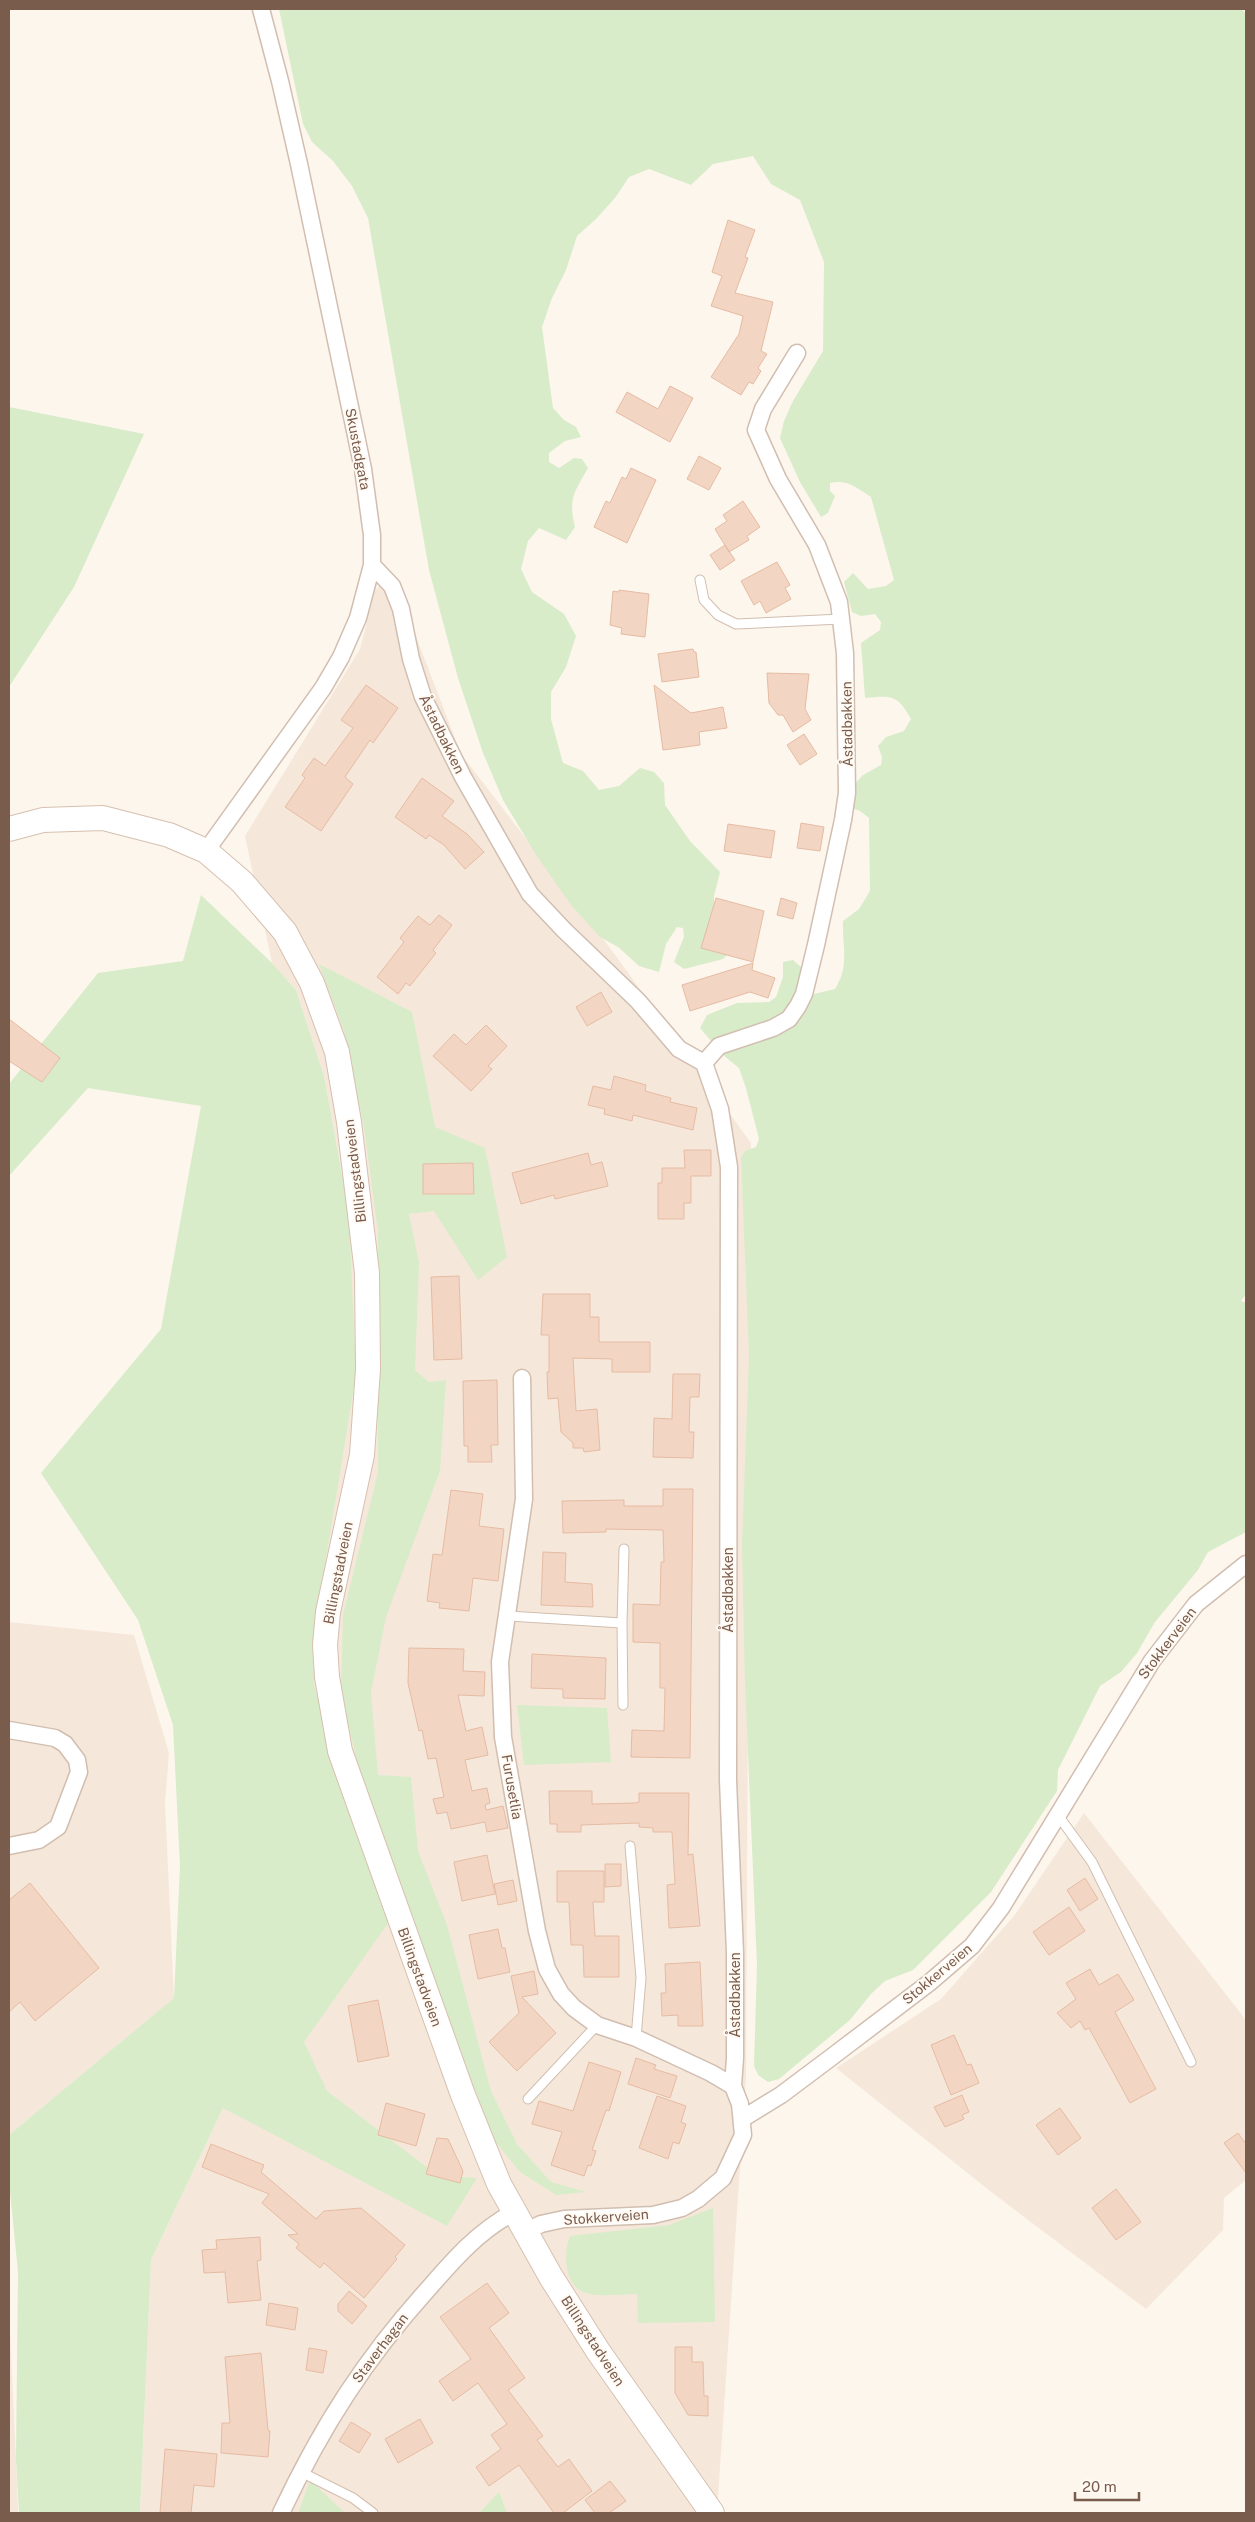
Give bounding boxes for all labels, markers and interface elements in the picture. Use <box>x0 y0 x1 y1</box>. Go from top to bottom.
street label: Skustadgata <box>342 407 374 491</box>
street label: Åstadbakken <box>836 681 856 767</box>
street label: Åstadbakken <box>416 691 470 776</box>
street label: Billingstadveien <box>341 1118 369 1224</box>
street label: Billingstadveien <box>320 1520 356 1626</box>
street label: Åstadbakken <box>718 1547 736 1633</box>
street label: Stokkerveien <box>1135 1604 1199 1682</box>
street label: Furusetlia <box>498 1753 526 1821</box>
street label: Billingstadveien <box>395 1925 445 2029</box>
street label: Stokkerveien <box>899 1940 975 2008</box>
street label: Åstadbakken <box>725 1952 743 2038</box>
street label: Stokkerveien <box>563 2206 649 2228</box>
street label: Billingstadveien <box>558 2293 628 2389</box>
street label: Staverhagan <box>349 2310 411 2386</box>
scale bar <box>1075 2470 1139 2502</box>
text: 20 m <box>1082 2478 1117 2495</box>

